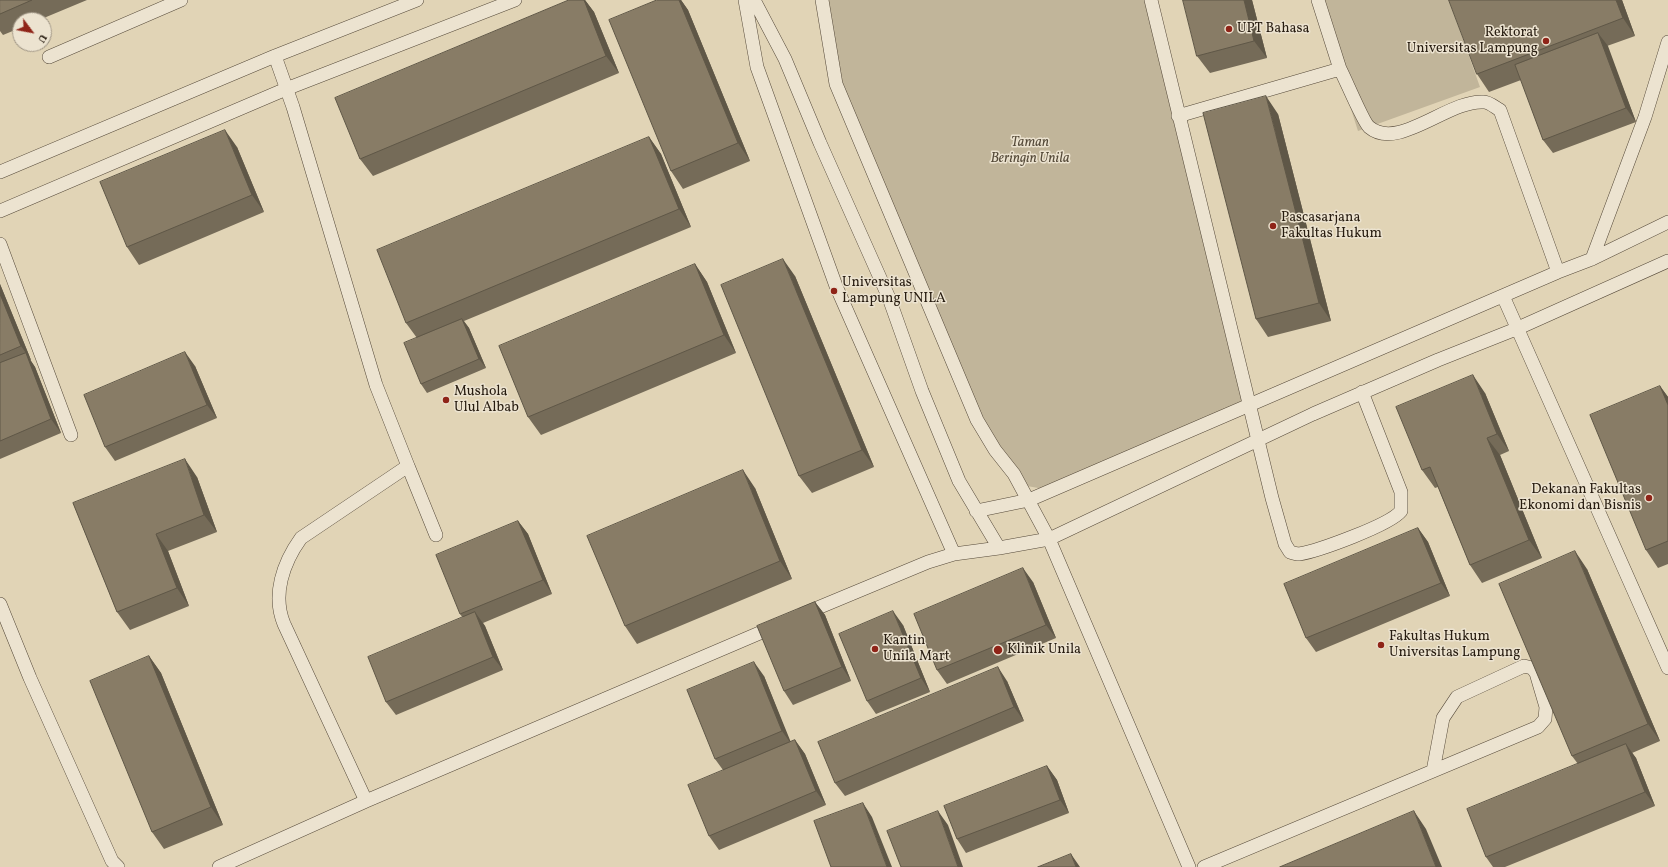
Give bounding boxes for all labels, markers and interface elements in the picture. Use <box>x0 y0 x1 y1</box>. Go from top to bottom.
north arrow <box>12 12 52 52</box>
place label: UPT Bahasa <box>1237 21 1310 37</box>
marker: UPT Bahasa <box>1224 24 1234 34</box>
place label: Rektorat Universitas Lampung <box>1407 25 1538 58</box>
text: U <box>33 31 50 45</box>
marker: Rektorat Universitas Lampung <box>1541 36 1551 46</box>
park label: Taman Beringin Unila <box>990 135 1070 168</box>
place label: Pascasarjana Fakultas Hukum <box>1281 210 1382 242</box>
marker: Pascasarjana Fakultas Hukum <box>1268 221 1278 231</box>
place label: Universitas Lampung UNILA <box>842 275 946 308</box>
marker: Universitas Lampung UNILA <box>829 286 839 296</box>
place label: Mushola Ulul Albab <box>454 384 519 416</box>
marker: Mushola Ulul Albab <box>441 395 451 405</box>
place label: Dekanan Fakultas Ekonomi dan Bisnis <box>1519 482 1641 514</box>
marker: Dekanan Fakultas Ekonomi dan Bisnis <box>1644 493 1654 503</box>
place label: Fakultas Hukum Universitas Lampung <box>1389 629 1520 662</box>
place label: Kantin Unila Mart <box>883 633 950 666</box>
marker: Fakultas Hukum Universitas Lampung <box>1376 640 1386 650</box>
place label: Klinik Unila <box>1007 642 1081 658</box>
marker: Kantin Unila Mart <box>870 644 880 654</box>
marker: Klinik Unila <box>992 644 1004 656</box>

